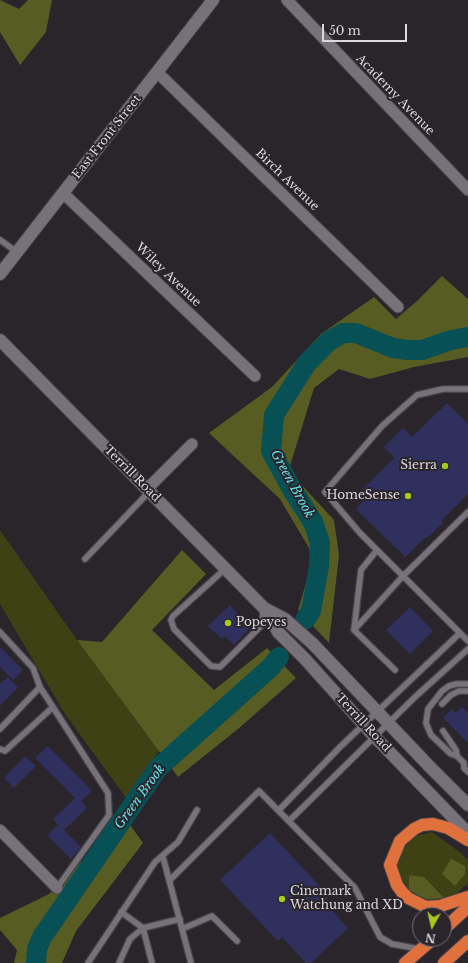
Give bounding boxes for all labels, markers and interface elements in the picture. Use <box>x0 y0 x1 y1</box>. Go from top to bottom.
scale bar <box>324 16 409 42</box>
text: 50 m <box>329 23 361 38</box>
street label: Academy Avenue <box>353 52 437 138</box>
street label: East Front Street <box>70 92 144 182</box>
street label: Birch Avenue <box>252 146 322 214</box>
street label: Wiley Avenue <box>132 240 204 310</box>
street label: Terrill Road <box>101 443 163 505</box>
water label: Green Brook <box>267 447 317 521</box>
place label: Sierra <box>400 459 437 473</box>
marker: Sierra <box>440 461 450 471</box>
place label: HomeSense <box>326 489 400 503</box>
marker: HomeSense <box>403 491 413 501</box>
place label: Popeyes <box>236 616 286 630</box>
marker: Popeyes <box>223 618 233 628</box>
street label: Terrill Road <box>333 691 393 755</box>
water label: Green Brook <box>112 762 168 832</box>
place label: Cinemark Watchung and XD <box>290 885 403 913</box>
marker: Cinemark Watchung and XD <box>277 894 287 904</box>
north arrow <box>412 907 452 947</box>
text: N <box>424 930 437 946</box>

